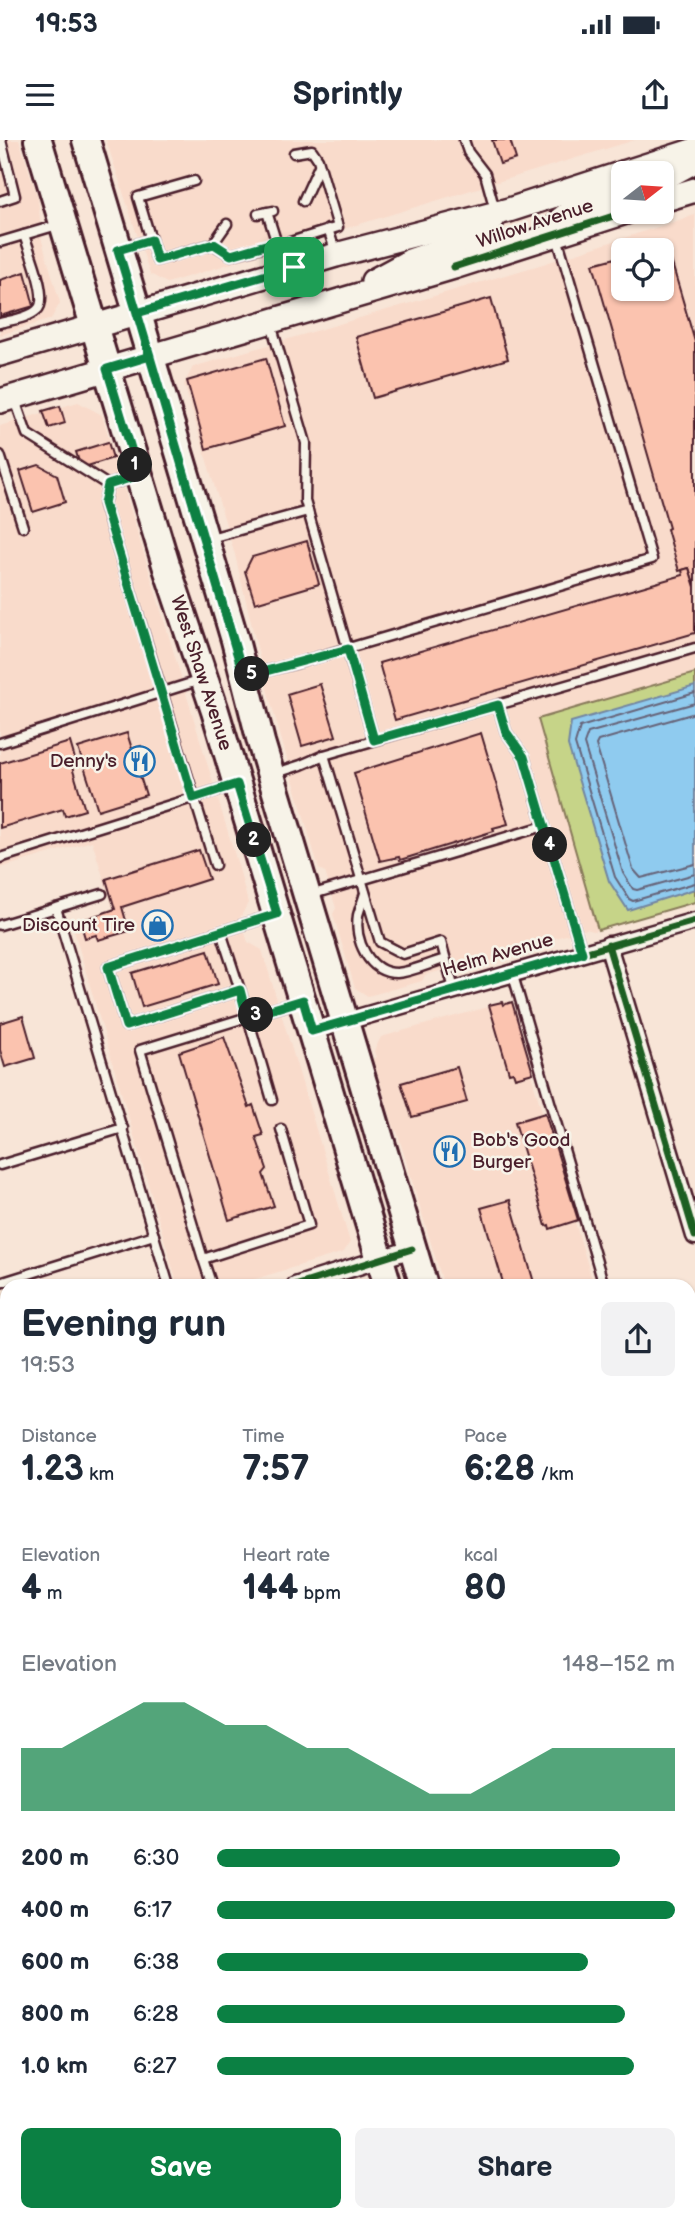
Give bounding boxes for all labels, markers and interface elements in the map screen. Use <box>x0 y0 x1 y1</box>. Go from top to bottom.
text: 19:53 <box>35 9 98 40</box>
text: Sprintly <box>293 75 402 114</box>
icon: menu <box>21 76 59 114</box>
icon: share <box>636 76 674 114</box>
north arrow <box>611 161 674 224</box>
map controls <box>611 161 674 301</box>
street label: Willow Avenue <box>474 194 596 254</box>
pin <box>264 237 324 297</box>
button: locate <box>611 238 674 301</box>
icon: arrive <box>275 248 313 286</box>
pin: 1 <box>118 448 152 482</box>
text: 1 <box>131 453 139 476</box>
street label: West Shaw Avenue <box>165 592 237 754</box>
pin: 5 <box>234 656 270 692</box>
text: 5 <box>246 662 257 685</box>
restaurant icon: Denny's <box>123 744 157 778</box>
place label: Denny's <box>50 750 117 773</box>
pin: 2 <box>236 822 272 858</box>
text: 2 <box>248 828 259 851</box>
pin: 4 <box>532 828 568 862</box>
text: 4 <box>544 833 555 856</box>
shop icon: Discount Tire <box>141 908 175 942</box>
place label: Discount Tire <box>22 914 135 937</box>
street label: Helm Avenue <box>440 928 556 982</box>
pin: 3 <box>238 998 274 1032</box>
text: 3 <box>250 1003 261 1026</box>
place label: Bob's Good Burger <box>472 1129 570 1174</box>
restaurant icon: Bob's Good Burger <box>432 1134 466 1168</box>
text: Evening run <box>21 1302 226 1347</box>
button: share <box>601 1302 675 1376</box>
text: 19:53 <box>21 1351 75 1379</box>
text: Distance <box>21 1425 97 1448</box>
text: Time <box>242 1425 284 1448</box>
text: Pace <box>464 1425 507 1448</box>
text: 1.23 <box>21 1448 84 1491</box>
text: 7:57 <box>242 1448 310 1491</box>
text: 6:28 <box>464 1448 535 1491</box>
text: km <box>84 1463 114 1486</box>
text: /km <box>535 1463 574 1486</box>
text: Elevation <box>21 1544 100 1567</box>
text: Heart rate <box>242 1544 330 1567</box>
text: kcal <box>464 1544 498 1567</box>
text: 4 <box>21 1567 42 1610</box>
text: 144 <box>242 1567 298 1610</box>
text: 80 <box>464 1567 507 1610</box>
text: m <box>42 1582 62 1605</box>
text: bpm <box>298 1582 341 1605</box>
text: Elevation <box>21 1650 117 1678</box>
text: 148–152 m <box>563 1650 675 1678</box>
text: 200 m <box>21 1844 89 1872</box>
text: 6:30 <box>133 1844 179 1872</box>
text: 400 m <box>21 1896 89 1924</box>
text: 6:17 <box>133 1896 172 1924</box>
text: 600 m <box>21 1948 89 1976</box>
text: 6:38 <box>133 1948 179 1976</box>
text: 800 m <box>21 2000 89 2028</box>
text: 6:28 <box>133 2000 179 2028</box>
text: 1.0 km <box>21 2052 88 2080</box>
text: 6:27 <box>133 2052 177 2080</box>
button: Save <box>21 2128 341 2208</box>
button: Share <box>355 2128 675 2208</box>

